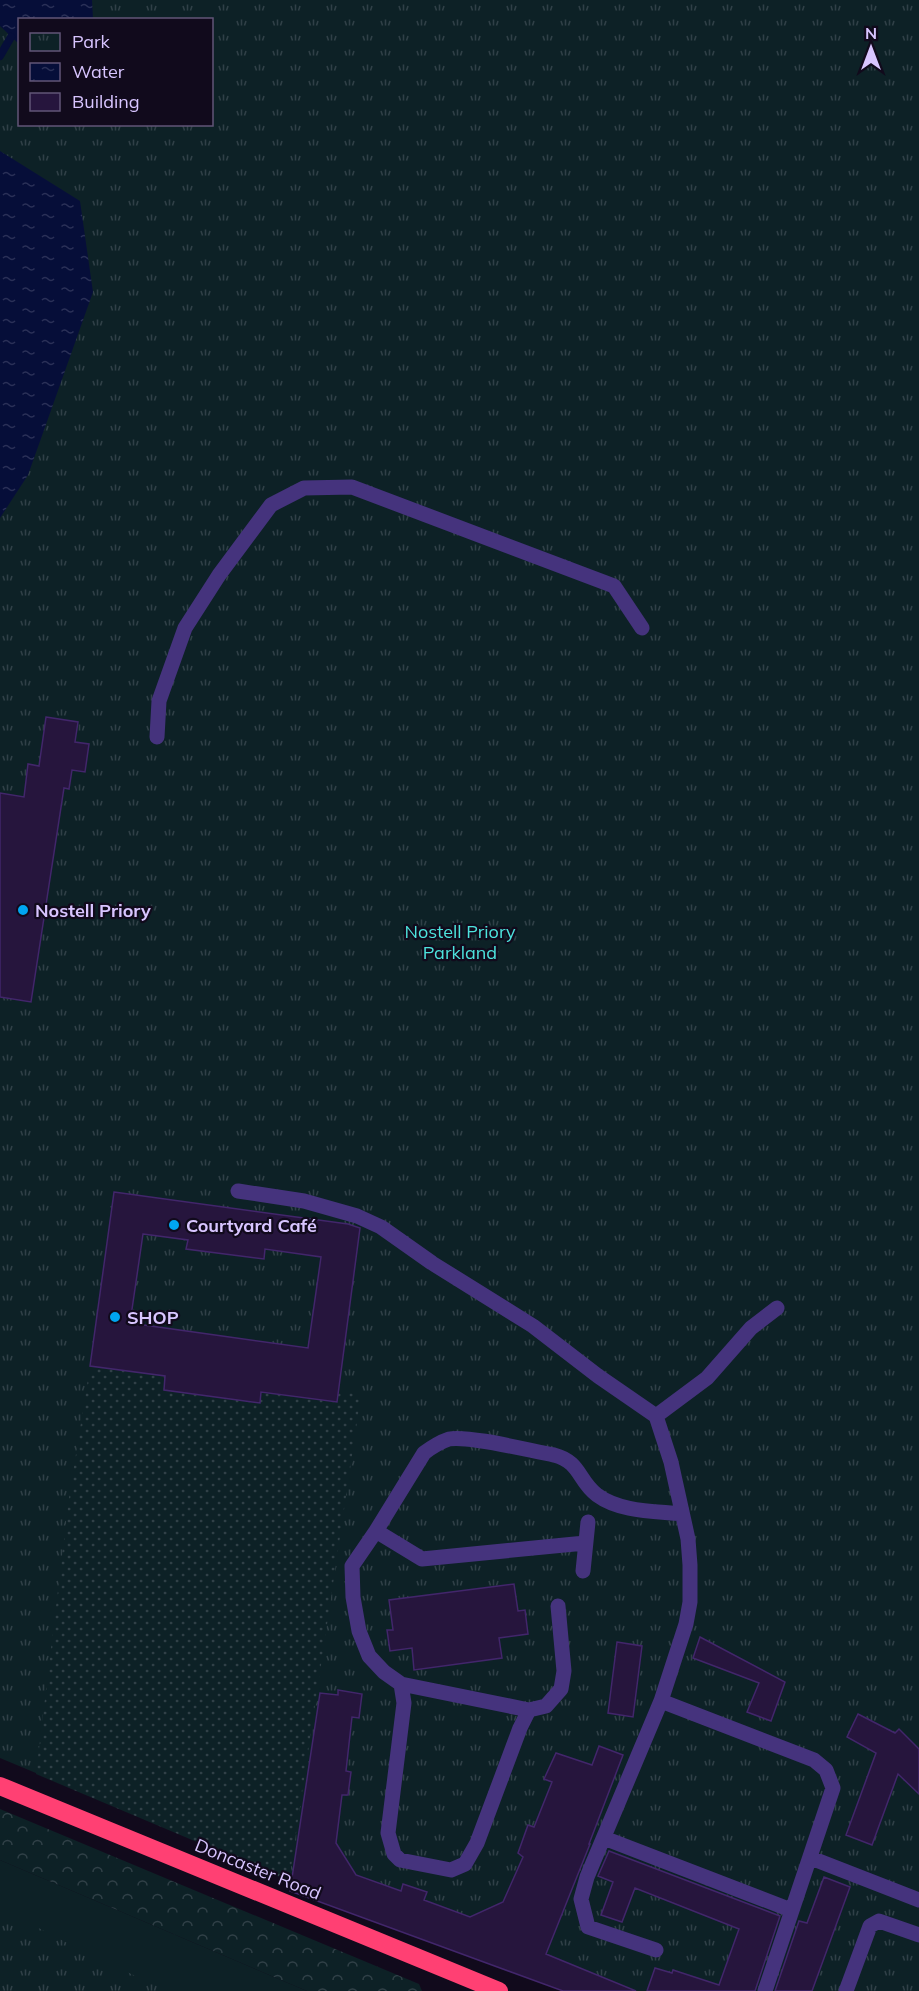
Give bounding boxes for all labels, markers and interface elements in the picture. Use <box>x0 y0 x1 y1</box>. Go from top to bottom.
legend <box>18 18 213 126</box>
north arrow <box>841 18 901 78</box>
text: N <box>865 23 877 43</box>
text: Park <box>72 30 111 53</box>
text: Water <box>72 60 125 83</box>
text: Building <box>72 90 140 113</box>
place label: Nostell Priory <box>35 899 151 922</box>
marker: Nostell Priory <box>16 903 30 917</box>
park label: Nostell Priory Parkland <box>404 920 516 964</box>
place label: Courtyard Café <box>186 1214 317 1237</box>
marker: Courtyard Café <box>167 1218 181 1232</box>
place label: SHOP <box>127 1306 179 1329</box>
marker: SHOP <box>108 1310 122 1324</box>
street label: Doncaster Road <box>192 1833 324 1905</box>

